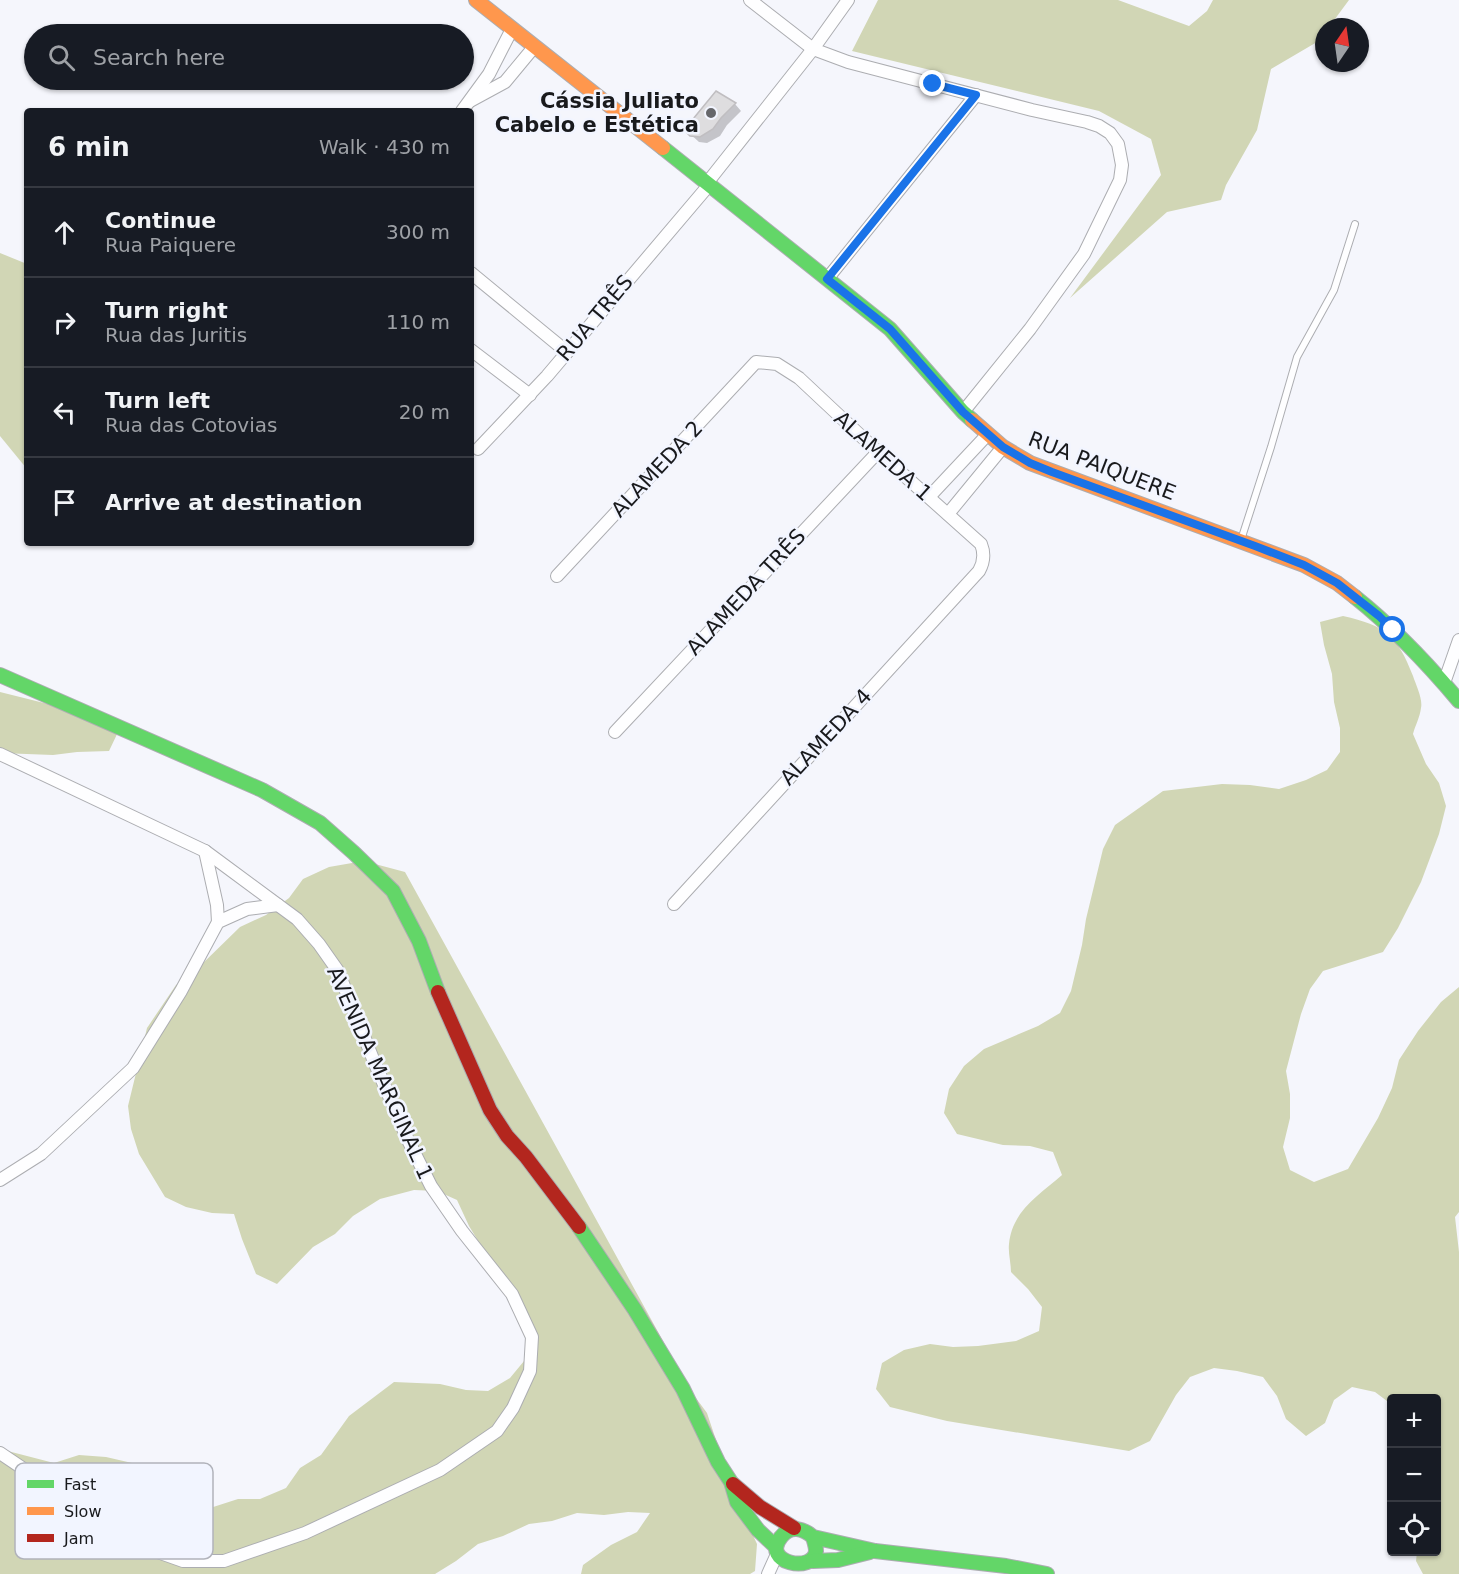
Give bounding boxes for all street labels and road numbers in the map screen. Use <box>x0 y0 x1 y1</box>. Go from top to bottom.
street label: RUA TRÊS <box>551 269 638 366</box>
street label: ALAMEDA 1 <box>829 406 937 506</box>
street label: ALAMEDA 2 <box>606 416 708 522</box>
street label: RUA PAIQUERE <box>1025 427 1179 505</box>
street label: ALAMEDA TRÊS <box>681 523 810 660</box>
street label: ALAMEDA 4 <box>775 684 877 790</box>
street label: AVENIDA MARGINAL 1 <box>322 963 438 1183</box>

